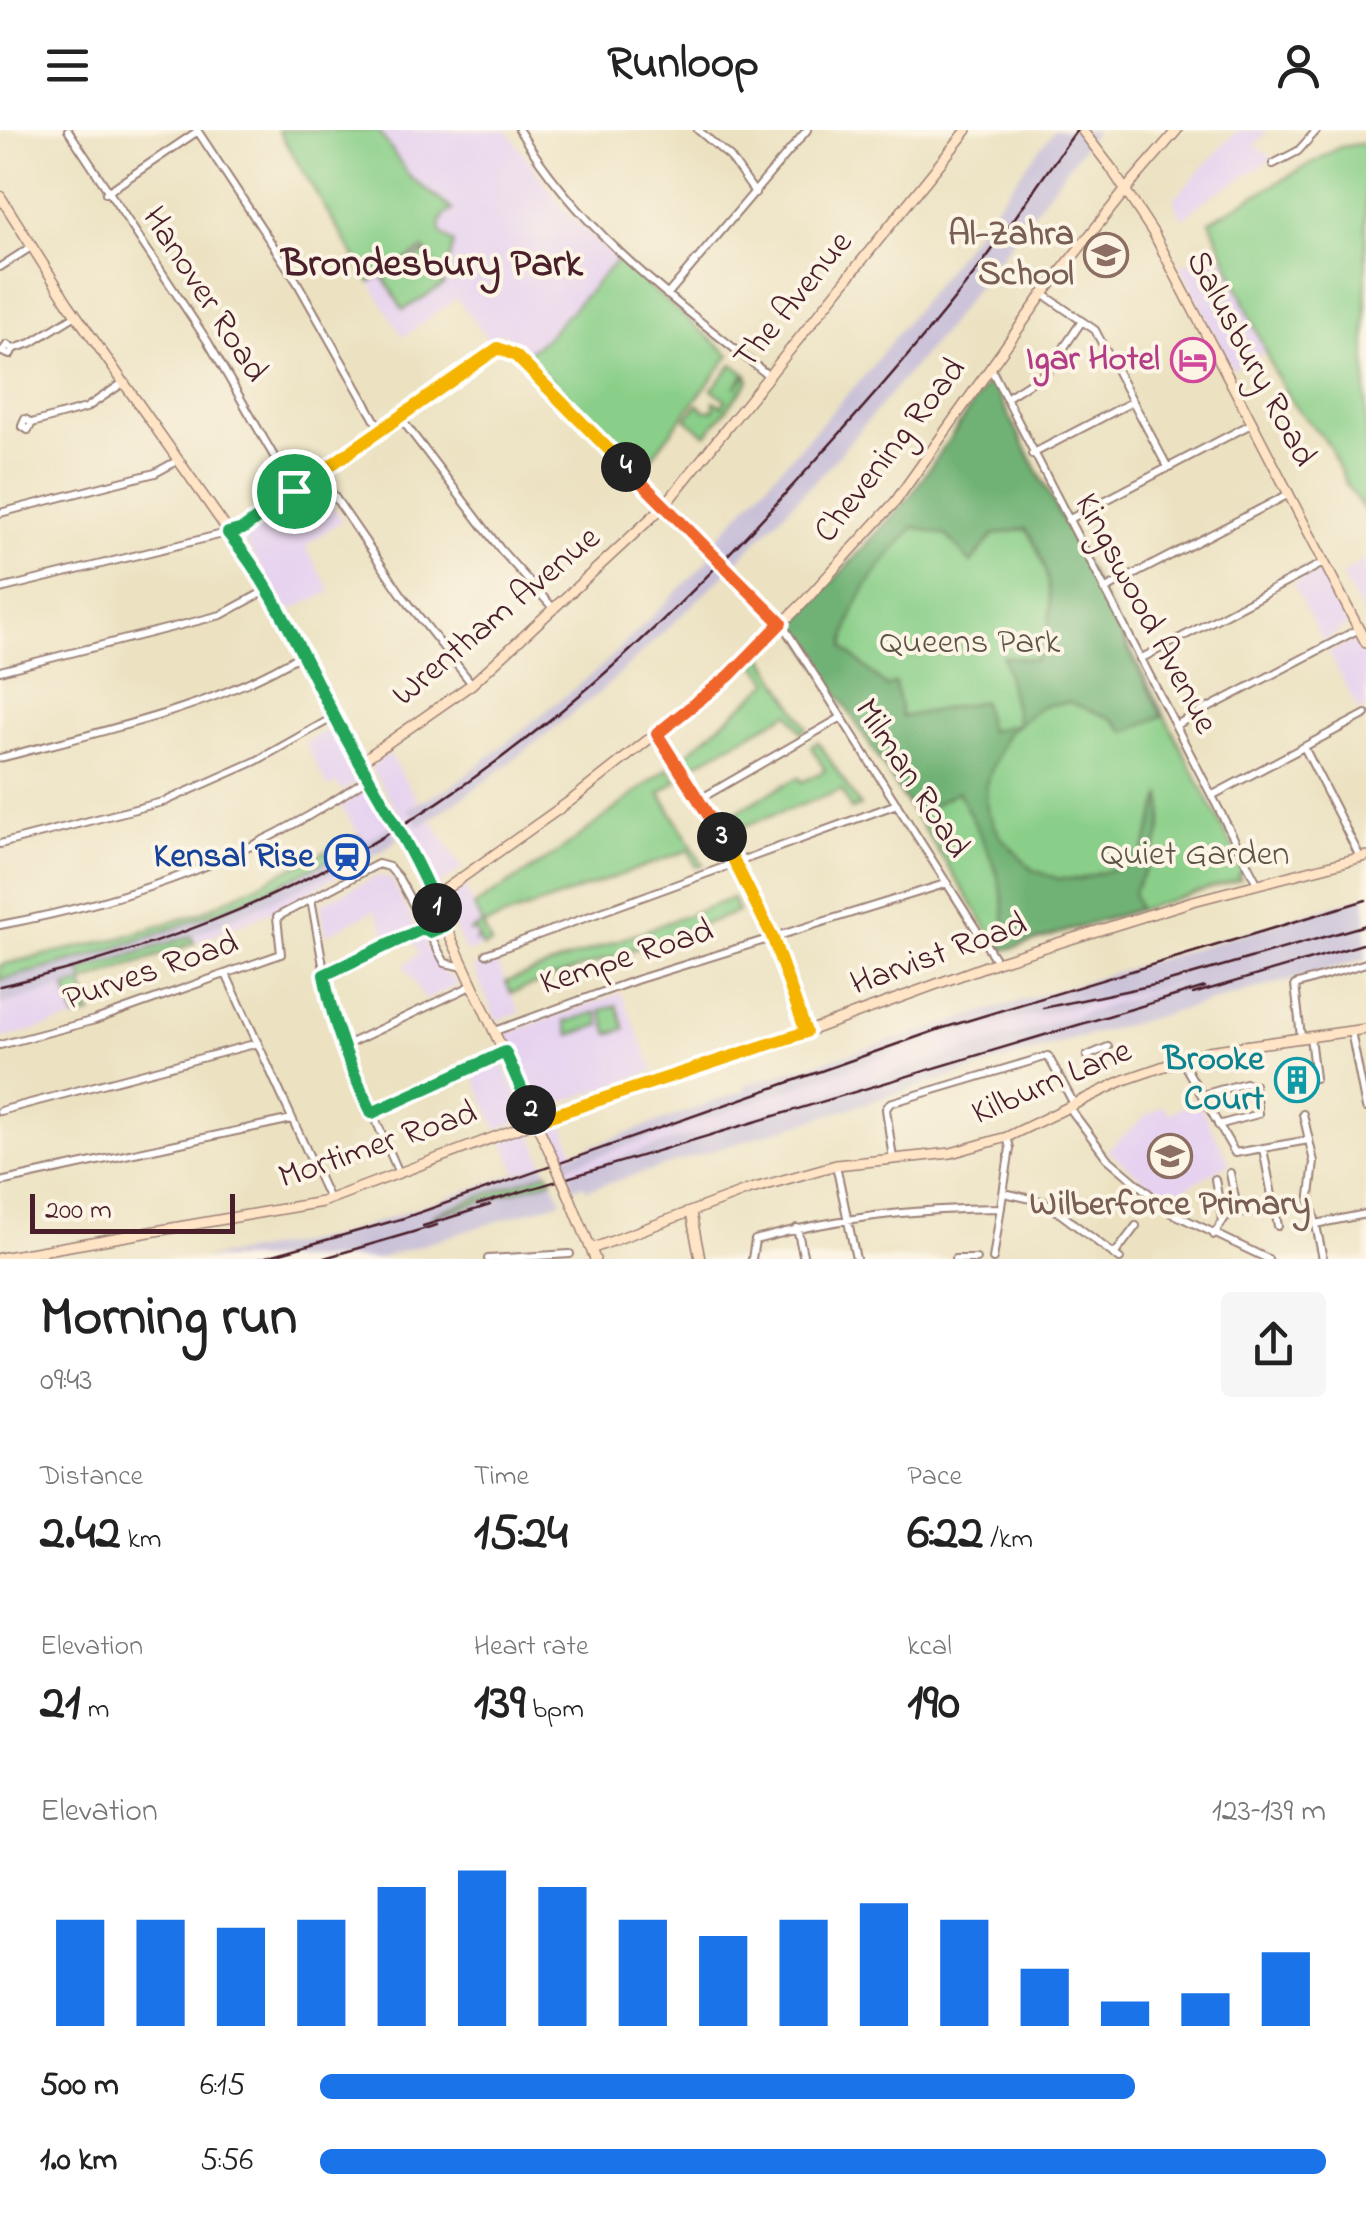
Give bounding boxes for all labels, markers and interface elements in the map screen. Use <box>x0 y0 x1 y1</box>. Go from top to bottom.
text: Runloop <box>607 32 759 98</box>
icon: menu <box>40 38 95 93</box>
icon: person <box>1271 38 1326 93</box>
street label: Hanover Road <box>128 197 280 393</box>
place label: Al-Zahra School <box>948 210 1074 301</box>
street label: The Avenue <box>722 220 866 381</box>
school or university icon: Al-Zahra School <box>1083 232 1129 278</box>
district label: Brondesbury Park <box>279 236 584 295</box>
street label: Salusbury Road <box>1171 242 1329 476</box>
place label: Igar Hotel <box>1026 335 1160 387</box>
hotel icon: Igar Hotel <box>1170 337 1216 383</box>
street label: Chevening Road <box>802 347 980 555</box>
pin: 4 <box>601 442 651 492</box>
text: 4 <box>620 446 632 487</box>
pin <box>252 449 337 534</box>
icon: arrive <box>267 464 322 519</box>
street label: Kingswood Avenue <box>1060 485 1230 744</box>
street label: Wrentham Avenue <box>381 514 613 720</box>
park label: Queens Park <box>880 618 1061 669</box>
street label: Milman Road <box>840 689 982 869</box>
pin: 3 <box>697 812 747 862</box>
text: 3 <box>716 816 728 857</box>
park label: Quiet Garden <box>1100 830 1290 881</box>
place label: Kensal Rise <box>154 832 315 883</box>
station icon: Kensal Rise <box>324 834 370 880</box>
pin: 1 <box>412 883 462 933</box>
text: 1 <box>433 887 441 928</box>
street label: Harvist Road <box>844 900 1034 1010</box>
street label: Kempe Road <box>534 906 720 1010</box>
street label: Purves Road <box>57 918 245 1026</box>
street label: Kilburn Lane <box>964 1026 1140 1140</box>
place label: Brooke Court <box>1161 1035 1265 1126</box>
building icon: Brooke Court <box>1274 1057 1320 1103</box>
pin: 2 <box>506 1085 556 1135</box>
street label: Mortimer Road <box>272 1088 484 1204</box>
text: 2 <box>524 1089 538 1130</box>
school or university icon: Wilberforce Primary <box>1147 1133 1193 1179</box>
place label: Wilberforce Primary <box>1030 1180 1310 1232</box>
scale bar <box>30 1189 235 1234</box>
text: 200 m <box>45 1191 112 1232</box>
text: Morning run <box>40 1280 297 1360</box>
button: share <box>1221 1292 1326 1397</box>
text: 09:43 <box>40 1358 93 1405</box>
text: Distance <box>40 1457 143 1498</box>
text: Time <box>474 1457 529 1498</box>
text: Pace <box>907 1457 962 1498</box>
text: 2.42 <box>40 1498 121 1571</box>
text: 15:24 <box>474 1498 568 1571</box>
text: 6:22 <box>907 1498 983 1571</box>
text: km <box>121 1520 162 1561</box>
text: /km <box>983 1520 1033 1561</box>
text: Elevation <box>40 1627 143 1668</box>
text: Heart rate <box>474 1627 588 1668</box>
text: kcal <box>907 1627 952 1668</box>
text: 21 <box>40 1668 81 1741</box>
text: 139 <box>474 1668 525 1741</box>
text: 190 <box>907 1668 960 1741</box>
text: m <box>81 1690 109 1731</box>
text: bpm <box>525 1690 584 1731</box>
text: Elevation <box>40 1789 158 1836</box>
text: 123–139 m <box>1212 1789 1326 1836</box>
text: 500 m <box>40 2063 119 2110</box>
text: 6:15 <box>200 2063 245 2110</box>
text: 1.0 km <box>40 2138 117 2185</box>
text: 5:56 <box>200 2138 253 2185</box>

